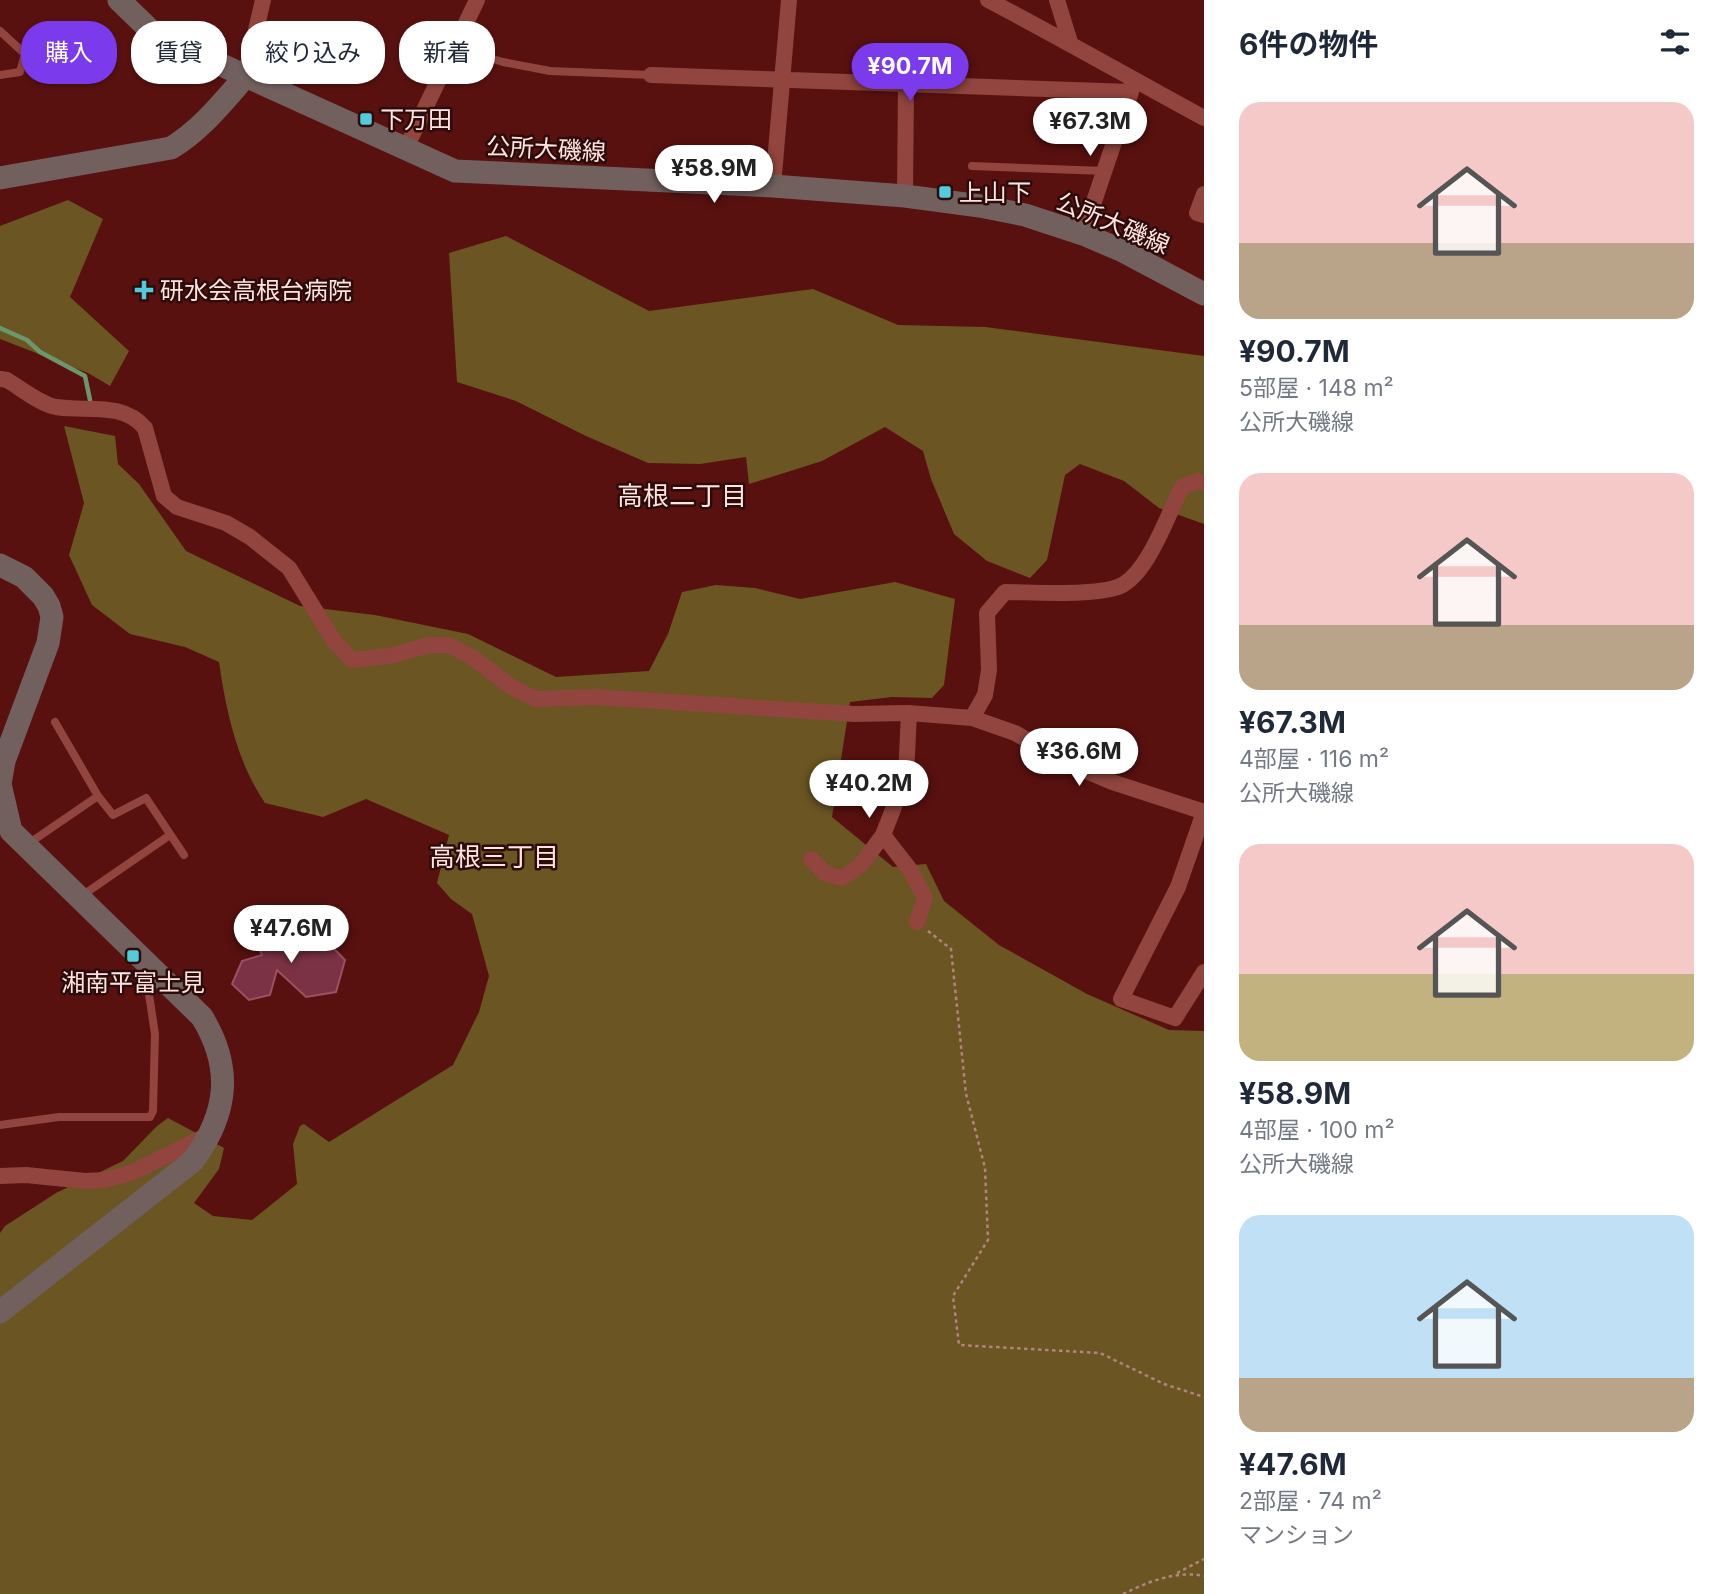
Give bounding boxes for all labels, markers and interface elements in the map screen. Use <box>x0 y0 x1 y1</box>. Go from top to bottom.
chip: 購入 <box>21 21 117 84</box>
chip: 賃貸 <box>131 21 227 84</box>
chip: 絞り込み <box>241 21 385 84</box>
chip: 新着 <box>399 21 495 84</box>
icon: filters <box>1656 23 1694 61</box>
text: 6件の物件 <box>1239 26 1378 62</box>
pin: ¥90.7M <box>853 43 967 103</box>
text: ¥90.7M <box>868 52 952 80</box>
pin: ¥67.3M <box>1033 99 1147 158</box>
place label: 下万田 <box>380 105 452 134</box>
text: ¥67.3M <box>1049 107 1131 135</box>
marker: 下万田 <box>358 111 374 127</box>
street label: 公所大磯線 <box>485 131 607 167</box>
pin: ¥58.9M <box>657 146 771 205</box>
icon: home <box>1404 148 1530 274</box>
text: ¥58.9M <box>671 154 757 182</box>
place label: 上山下 <box>959 178 1031 207</box>
marker: 上山下 <box>937 184 953 200</box>
street label: 公所大磯線 <box>1052 186 1174 260</box>
place label: 研水会高根台病院 <box>160 276 352 305</box>
marker: 研水会高根台病院 <box>134 280 154 300</box>
text: ¥90.7M <box>1239 333 1350 369</box>
text: 5部屋 · 148 m² <box>1239 374 1394 402</box>
text: 公所大磯線 <box>1239 408 1354 436</box>
district label: 高根二丁目 <box>617 480 747 511</box>
icon: home <box>1404 519 1530 645</box>
text: ¥67.3M <box>1239 704 1346 740</box>
pin: ¥36.6M <box>1022 728 1136 788</box>
text: ¥36.6M <box>1036 737 1122 765</box>
text: 4部屋 · 116 m² <box>1239 745 1389 773</box>
pin: ¥40.2M <box>812 760 926 820</box>
text: ¥40.2M <box>825 769 913 797</box>
text: 公所大磯線 <box>1239 779 1354 807</box>
district label: 高根三丁目 <box>429 841 559 872</box>
icon: home <box>1404 890 1530 1016</box>
pin: ¥47.6M <box>234 906 348 965</box>
text: ¥47.6M <box>250 914 332 942</box>
marker: 湘南平富士見 <box>125 948 141 964</box>
place label: 湘南平富士見 <box>61 968 205 997</box>
text: ¥58.9M <box>1239 1075 1351 1111</box>
text: 4部屋 · 100 m² <box>1239 1116 1395 1144</box>
text: 公所大磯線 <box>1239 1150 1354 1178</box>
icon: home <box>1404 1261 1530 1387</box>
text: ¥47.6M <box>1239 1446 1347 1482</box>
text: 2部屋 · 74 m² <box>1239 1487 1382 1515</box>
text: マンション <box>1239 1521 1354 1549</box>

